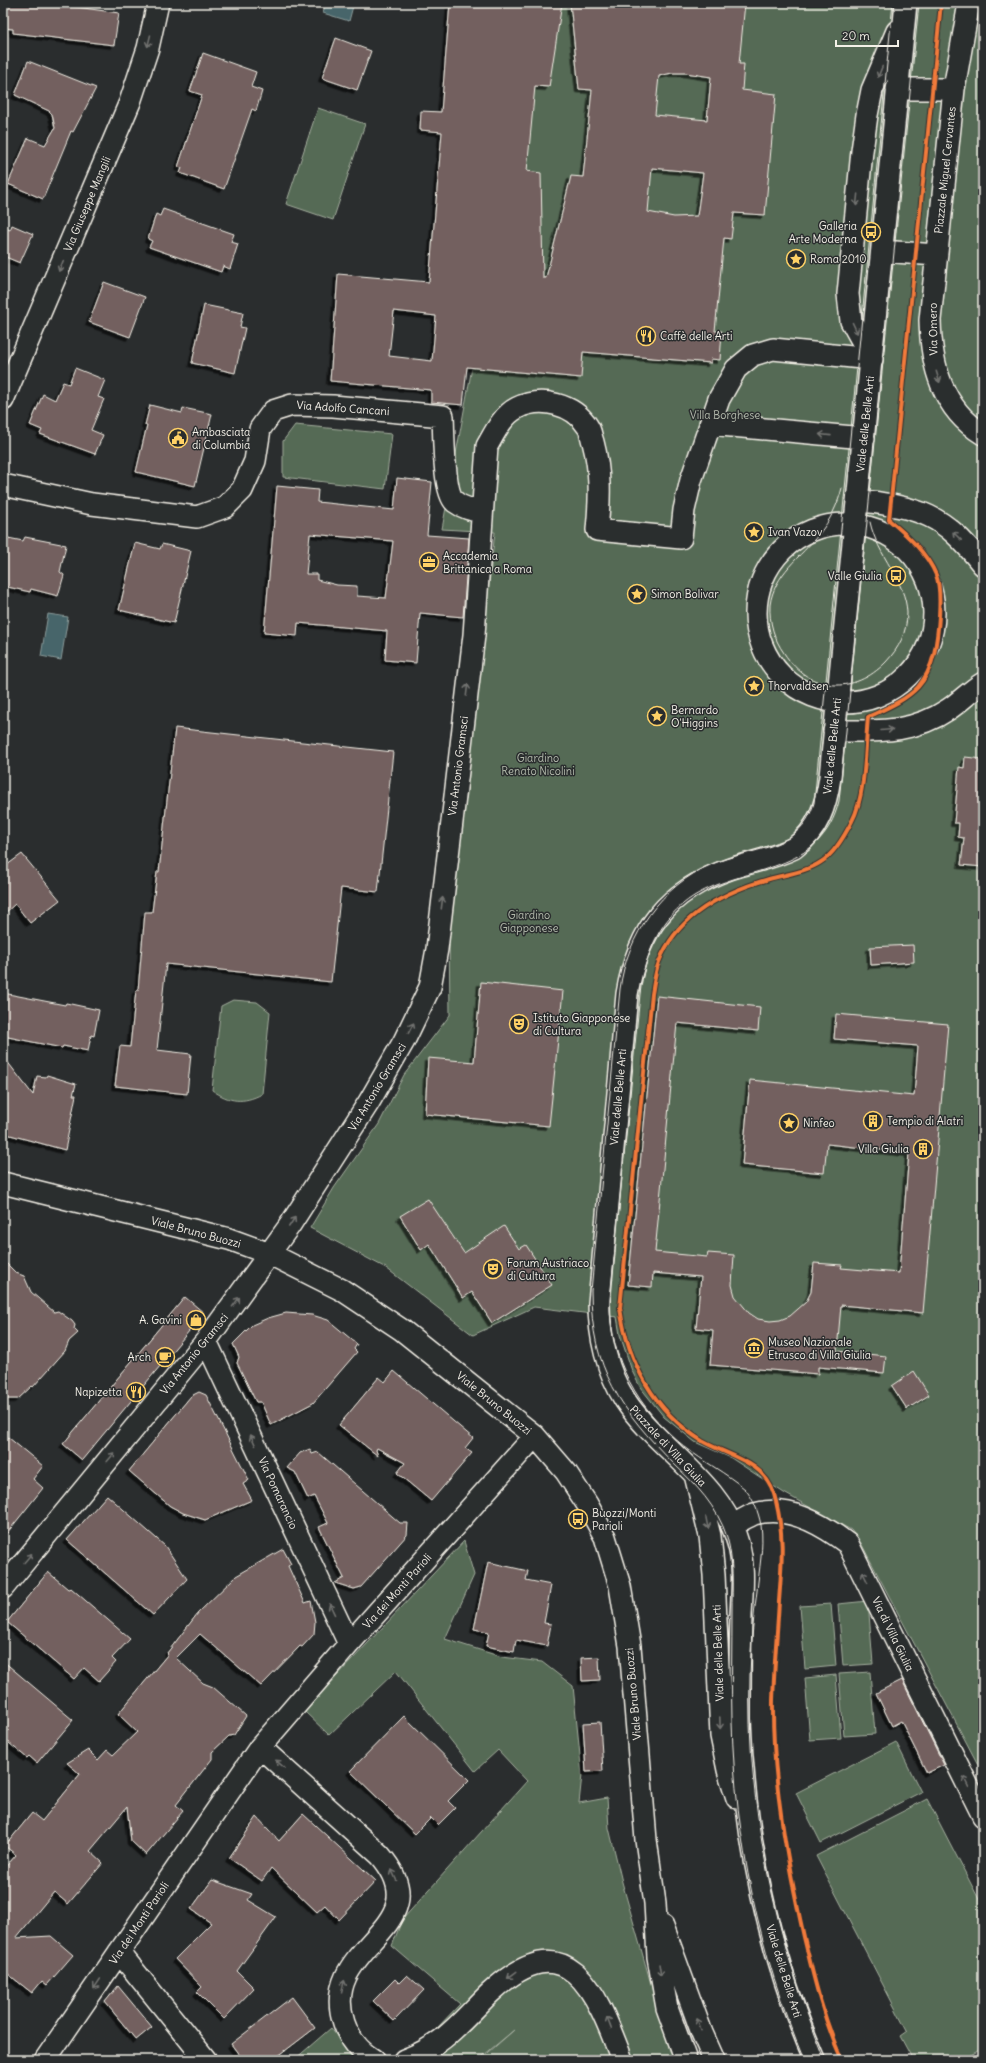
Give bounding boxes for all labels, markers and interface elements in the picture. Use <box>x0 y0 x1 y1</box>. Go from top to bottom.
scale bar <box>836 22 898 48</box>
text: 20 m <box>842 28 870 43</box>
one-way arrow <box>145 34 153 47</box>
one-way arrow <box>875 66 883 78</box>
street label: Piazzale Miguel Cervantes <box>931 106 959 234</box>
street label: Via Giuseppe Mangili <box>61 154 113 254</box>
one-way arrow <box>853 193 861 206</box>
place label: Galleria Arte Moderna <box>789 219 857 246</box>
bus stop icon: Galleria Arte Moderna <box>860 221 882 243</box>
place icon: Roma 2010 <box>785 248 807 270</box>
place label: Roma 2010 <box>810 252 867 266</box>
one-way arrow <box>57 260 64 272</box>
street label: Via Omero <box>926 302 940 356</box>
one-way arrow <box>852 322 859 334</box>
restaurant icon: Caffè delle Arti <box>635 325 657 347</box>
place label: Caffè delle Arti <box>660 329 732 343</box>
one-way arrow <box>935 370 942 383</box>
street label: Viale delle Belle Arti <box>853 375 877 473</box>
street label: Via Adolfo Cancani <box>296 398 390 418</box>
park label: Villa Borghese <box>690 408 760 422</box>
place label: Ambasciata di Columbia <box>192 425 250 452</box>
public building icon: Ambasciata di Columbia <box>167 427 189 449</box>
one-way arrow <box>819 431 832 439</box>
place icon: Ivan Vazov <box>743 521 765 543</box>
place label: Ivan Vazov <box>768 525 823 539</box>
one-way arrow <box>952 531 962 540</box>
place label: Accademia Brittanica a Roma <box>443 549 532 576</box>
office icon: Accademia Brittanica a Roma <box>418 551 440 573</box>
bus stop icon: Valle Giulia <box>885 565 907 587</box>
place label: Valle Giulia <box>828 569 882 583</box>
place icon: Simon Bolivar <box>626 583 648 605</box>
place label: Simon Bolivar <box>651 587 719 601</box>
place icon: Thorvaldsen <box>743 675 765 697</box>
place label: Thorvaldsen <box>768 679 829 693</box>
one-way arrow <box>463 684 471 697</box>
street label: Viale delle Belle Arti <box>820 697 844 795</box>
place label: Bernardo O'Higgins <box>671 703 718 730</box>
place icon: Bernardo O'Higgins <box>646 705 668 727</box>
street label: Via Antonio Gramsci <box>445 715 471 817</box>
one-way arrow <box>880 727 893 734</box>
park label: Giardino Renato Nicolini <box>501 751 575 778</box>
one-way arrow <box>438 897 446 910</box>
park label: Giardino Giapponese <box>500 908 558 935</box>
place label: Istituto Giapponese di Cultura <box>533 1011 630 1038</box>
theatre icon: Istituto Giapponese di Cultura <box>508 1013 530 1035</box>
one-way arrow <box>408 1022 415 1034</box>
street label: Via Antonio Gramsci <box>345 1040 409 1134</box>
street label: Viale delle Belle Arti <box>607 1048 629 1146</box>
building icon: Tempio di Alatri <box>862 1110 884 1132</box>
place icon: Ninfeo <box>778 1112 800 1134</box>
place label: Tempio di Alatri <box>887 1114 963 1128</box>
place label: Ninfeo <box>803 1116 835 1130</box>
building icon: Villa Giulia <box>912 1138 934 1160</box>
place label: Villa Giulia <box>858 1142 909 1156</box>
street label: Viale Bruno Buozzi <box>149 1213 243 1251</box>
one-way arrow <box>288 1217 296 1228</box>
place label: Forum Austriaco di Cultura <box>507 1256 589 1283</box>
theatre icon: Forum Austriaco di Cultura <box>482 1258 504 1280</box>
one-way arrow <box>232 1296 240 1307</box>
shop icon: A. Gavini <box>185 1309 207 1331</box>
street label: Via Antonio Gramsci <box>157 1311 231 1397</box>
place label: A. Gavini <box>139 1313 182 1327</box>
place label: Museo Nazionale Etrusco di Villa Giulia <box>768 1335 871 1362</box>
museum icon: Museo Nazionale Etrusco di Villa Giulia <box>743 1337 765 1359</box>
cafe icon: Arch <box>154 1346 176 1368</box>
place label: Arch <box>128 1350 151 1364</box>
street label: Viale Bruno Buozzi <box>454 1368 534 1438</box>
restaurant icon: Napizetta <box>125 1381 147 1403</box>
place label: Napizetta <box>75 1385 122 1399</box>
street label: Piazzale di Villa Giulia <box>627 1403 709 1489</box>
one-way arrow <box>249 1435 256 1447</box>
one-way arrow <box>106 1452 115 1463</box>
street label: Via Pomarancio <box>255 1455 301 1531</box>
place label: Buozzi/Monti Parioli <box>592 1506 656 1533</box>
bus stop icon: Buozzi/Monti Parioli <box>567 1508 589 1530</box>
one-way arrow <box>703 1517 711 1530</box>
street label: Via dei Monti Parioli <box>360 1550 434 1632</box>
one-way arrow <box>23 1552 32 1563</box>
one-way arrow <box>861 1571 868 1583</box>
street label: Via di Villa Giulia <box>869 1595 917 1673</box>
one-way arrow <box>328 1603 335 1615</box>
street label: Viale delle Belle Arti <box>709 1604 727 1702</box>
street label: Viale Bruno Buozzi <box>622 1647 644 1741</box>
one-way arrow <box>717 1716 724 1729</box>
one-way arrow <box>275 1760 285 1769</box>
one-way arrow <box>962 1776 969 1788</box>
one-way arrow <box>390 1869 397 1881</box>
street label: Via dei Monti Parioli <box>106 1879 172 1967</box>
street label: Viale delle Belle Arti <box>763 1923 805 2019</box>
one-way arrow <box>656 1963 664 1976</box>
one-way arrow <box>507 1971 518 1979</box>
one-way arrow <box>93 1978 101 1989</box>
one-way arrow <box>340 1980 347 1993</box>
one-way arrow <box>604 2018 612 2030</box>
one-way arrow <box>695 2018 702 2031</box>

